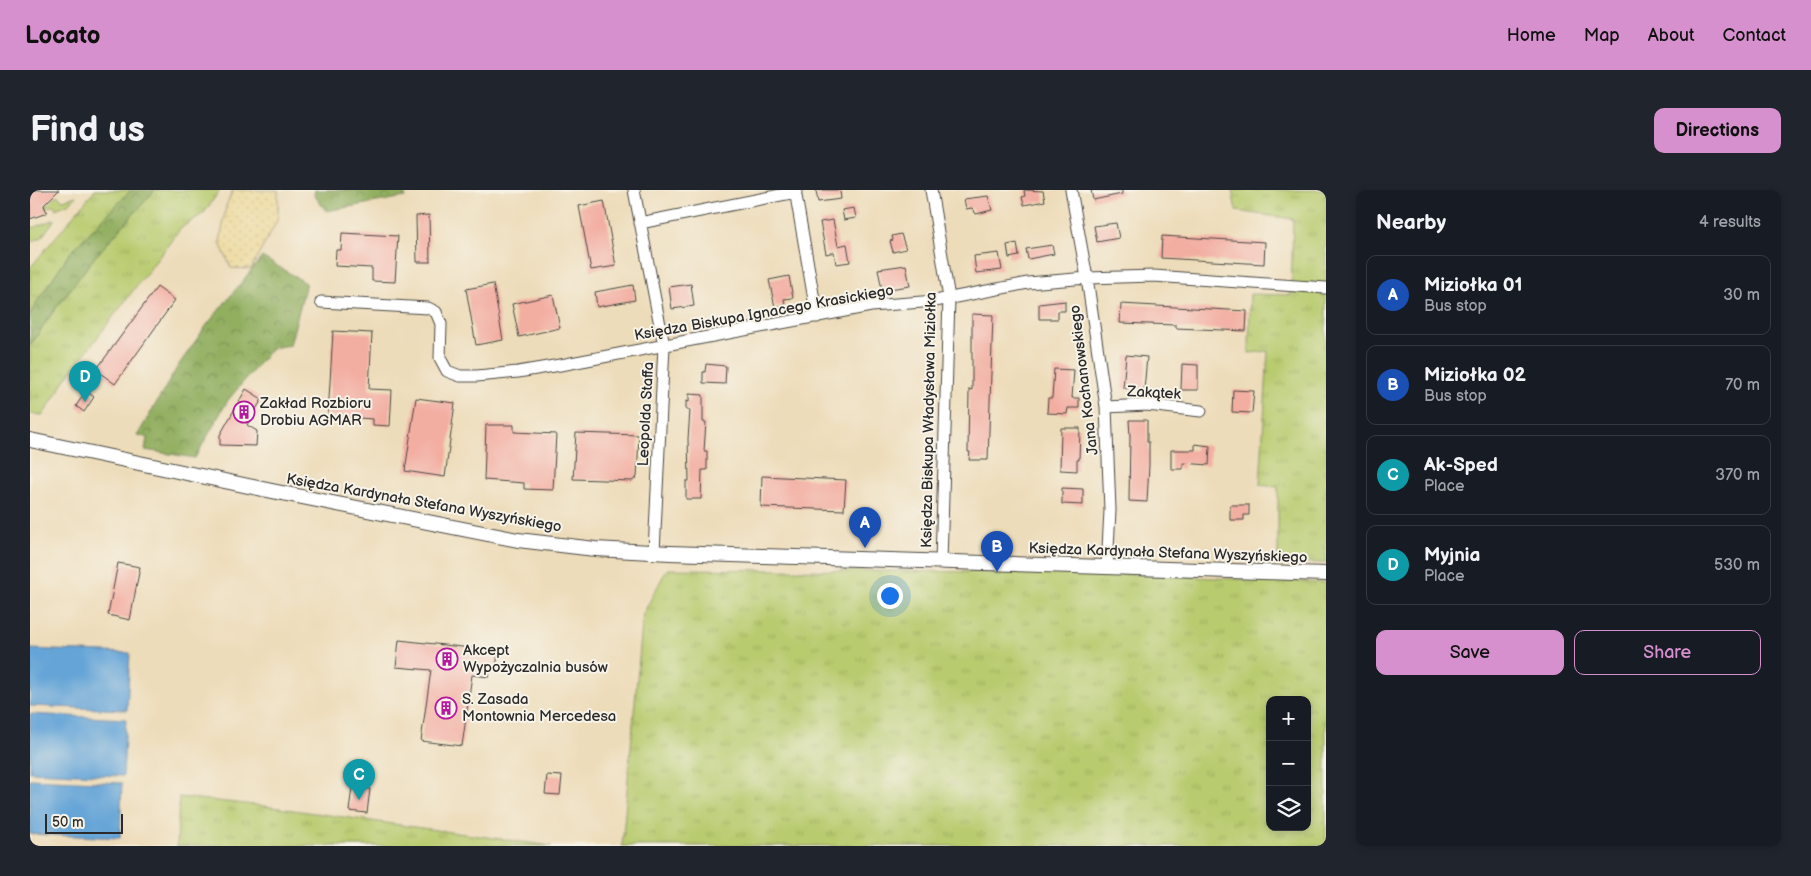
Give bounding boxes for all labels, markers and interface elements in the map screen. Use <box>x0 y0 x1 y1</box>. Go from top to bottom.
text: Locato <box>25 21 100 50</box>
text: Home <box>1507 25 1556 46</box>
text: Map <box>1584 25 1620 46</box>
text: About <box>1648 25 1695 46</box>
text: Contact <box>1723 25 1786 46</box>
button: Directions <box>1654 108 1781 153</box>
text: Find us <box>30 109 145 152</box>
text: Nearby <box>1376 210 1446 235</box>
text: 4 results <box>1699 213 1761 232</box>
text: Miziołka 01 <box>1424 274 1523 297</box>
street label: Księdza Biskupa Ignacego Krasickiego <box>633 281 895 345</box>
text: A <box>1388 286 1398 305</box>
text: 30 m <box>1723 286 1760 305</box>
street label: Księdza Biskupa Władysława Miziołka <box>917 292 941 548</box>
text: Bus stop <box>1424 297 1487 316</box>
street label: Jana Kochanowskiego <box>1065 304 1103 456</box>
pin: D <box>69 361 101 402</box>
street label: Leopolda Staffa <box>634 361 658 467</box>
text: Miziołka 02 <box>1424 364 1526 387</box>
text: B <box>1387 376 1399 395</box>
text: 70 m <box>1725 376 1760 395</box>
street label: Zakątek <box>1126 382 1182 404</box>
text: Bus stop <box>1424 387 1487 406</box>
place label: Zakład Rozbioru Drobiu AGMAR <box>259 394 371 430</box>
building icon: Zakład Rozbioru Drobiu AGMAR <box>232 400 256 424</box>
text: Ak-Sped <box>1424 454 1498 477</box>
text: C <box>1387 466 1399 485</box>
text: 370 m <box>1715 466 1760 485</box>
street label: Księdza Kardynała Stefana Wyszyńskiego <box>285 469 563 537</box>
text: Place <box>1424 477 1465 496</box>
pin: A <box>849 507 881 548</box>
pin: B <box>981 531 1013 572</box>
street label: Księdza Kardynała Stefana Wyszyńskiego <box>1028 539 1308 567</box>
text: Myjnia <box>1424 544 1480 567</box>
text: D <box>1387 556 1399 575</box>
text: 530 m <box>1714 556 1760 575</box>
text: Place <box>1424 567 1465 586</box>
your location <box>877 583 903 609</box>
button: Save <box>1376 630 1564 675</box>
button: Share <box>1574 630 1761 675</box>
place label: Akcept Wypożyczalnia busów <box>463 641 608 677</box>
building icon: Akcept Wypożyczalnia busów <box>435 647 459 671</box>
place label: S. Zasada Montownia Mercedesa <box>462 690 616 726</box>
building icon: S. Zasada Montownia Mercedesa <box>434 696 458 720</box>
map controls <box>1266 696 1311 831</box>
button: + <box>1266 696 1311 741</box>
button: − <box>1266 741 1311 786</box>
pin: C <box>343 759 375 800</box>
button: layers <box>1266 786 1311 831</box>
scale bar <box>45 811 122 834</box>
text: 50 m <box>52 814 84 831</box>

